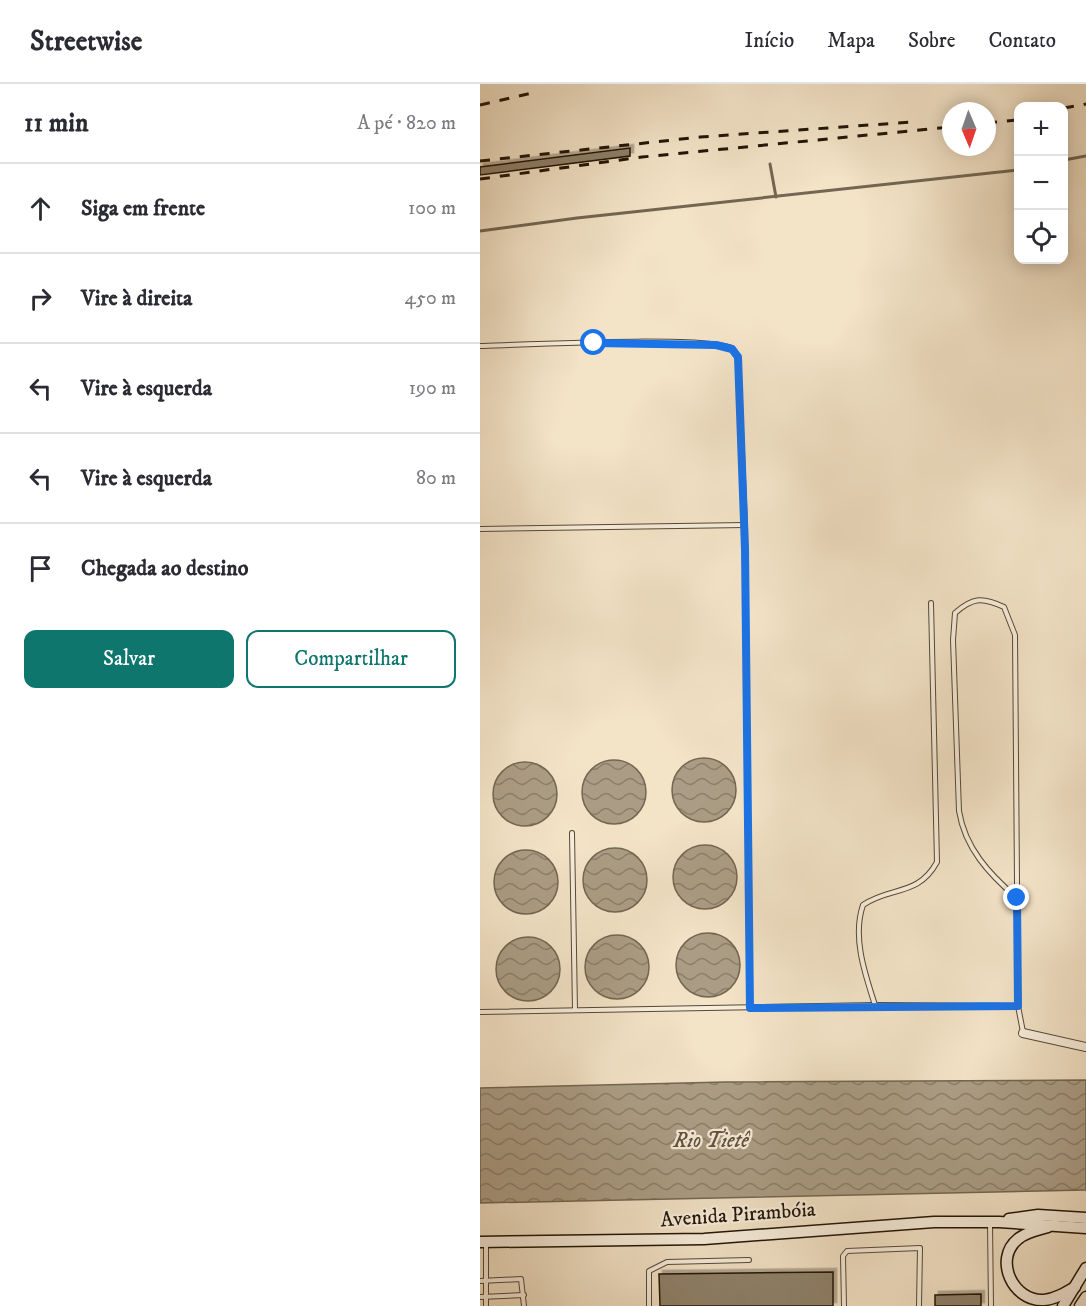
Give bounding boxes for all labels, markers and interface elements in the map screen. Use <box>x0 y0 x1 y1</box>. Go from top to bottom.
text: Streetwise <box>30 24 142 59</box>
text: Início <box>745 28 794 54</box>
text: Mapa <box>827 28 875 54</box>
text: Sobre <box>908 28 955 54</box>
text: Contato <box>988 28 1056 54</box>
north arrow <box>942 102 996 156</box>
map controls <box>1014 102 1068 264</box>
button: + <box>1014 102 1068 156</box>
text: 11 min <box>24 107 89 140</box>
text: A pé · 820 m <box>357 111 456 136</box>
button: − <box>1014 156 1068 210</box>
icon: ahead <box>24 192 57 225</box>
text: Siga em frente <box>81 195 205 222</box>
text: 100 m <box>408 196 456 221</box>
button: locate <box>1014 210 1068 264</box>
icon: right <box>24 282 57 315</box>
text: Vire à direita <box>81 285 192 312</box>
text: 450 m <box>405 286 456 311</box>
route start <box>580 329 606 355</box>
icon: left <box>24 372 57 405</box>
text: Vire à esquerda <box>81 375 212 402</box>
text: 190 m <box>409 376 456 401</box>
icon: left <box>24 462 57 495</box>
text: Vire à esquerda <box>81 465 212 492</box>
text: 80 m <box>416 466 456 491</box>
icon: arrive <box>24 552 57 585</box>
text: Chegada ao destino <box>81 555 248 582</box>
button: Salvar <box>24 630 234 688</box>
button: Compartilhar <box>246 630 456 688</box>
route end <box>1003 884 1029 910</box>
water label: Rio Tietê <box>672 1127 750 1154</box>
street label: Avenida Pirambóia <box>660 1197 817 1233</box>

